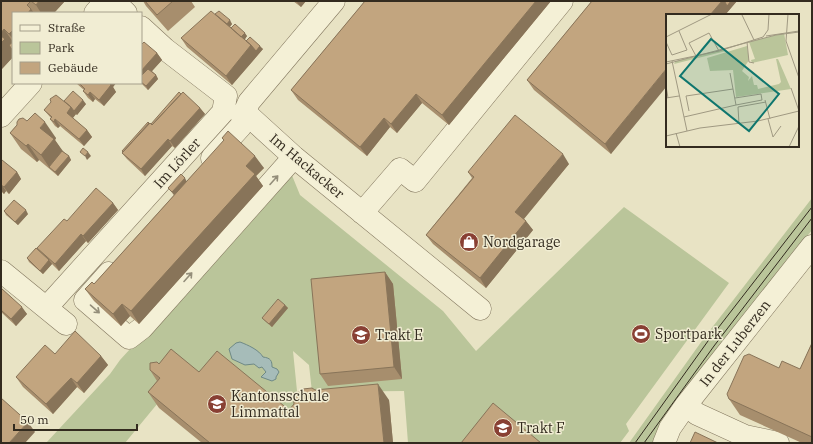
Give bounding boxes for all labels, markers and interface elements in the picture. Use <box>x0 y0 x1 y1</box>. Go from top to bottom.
legend <box>12 12 142 84</box>
inset map <box>666 14 799 147</box>
text: Straße <box>48 20 85 35</box>
text: Park <box>48 40 74 55</box>
text: Gebäude <box>48 60 98 75</box>
street label: Im Hackacker <box>266 130 349 203</box>
street label: Im Lörler <box>150 133 205 192</box>
one-way arrow <box>269 175 279 185</box>
shop icon: Nordgarage <box>458 231 480 253</box>
place label: Nordgarage <box>483 233 560 251</box>
one-way arrow <box>183 272 192 282</box>
street label: In der Luberzen <box>696 296 774 390</box>
one-way arrow <box>90 304 100 313</box>
sports icon: Sportpark <box>630 323 652 345</box>
school or university icon: Trakt E <box>350 324 372 346</box>
place label: Sportpark <box>655 325 723 343</box>
place label: Trakt E <box>375 326 423 344</box>
place label: Kantonsschule Limmattal <box>231 387 329 421</box>
school or university icon: Kantonsschule Limmattal <box>206 393 228 415</box>
scale bar <box>14 406 137 432</box>
text: 50 m <box>20 412 49 427</box>
school or university icon: Trakt F <box>492 417 514 439</box>
place label: Trakt F <box>517 419 565 437</box>

